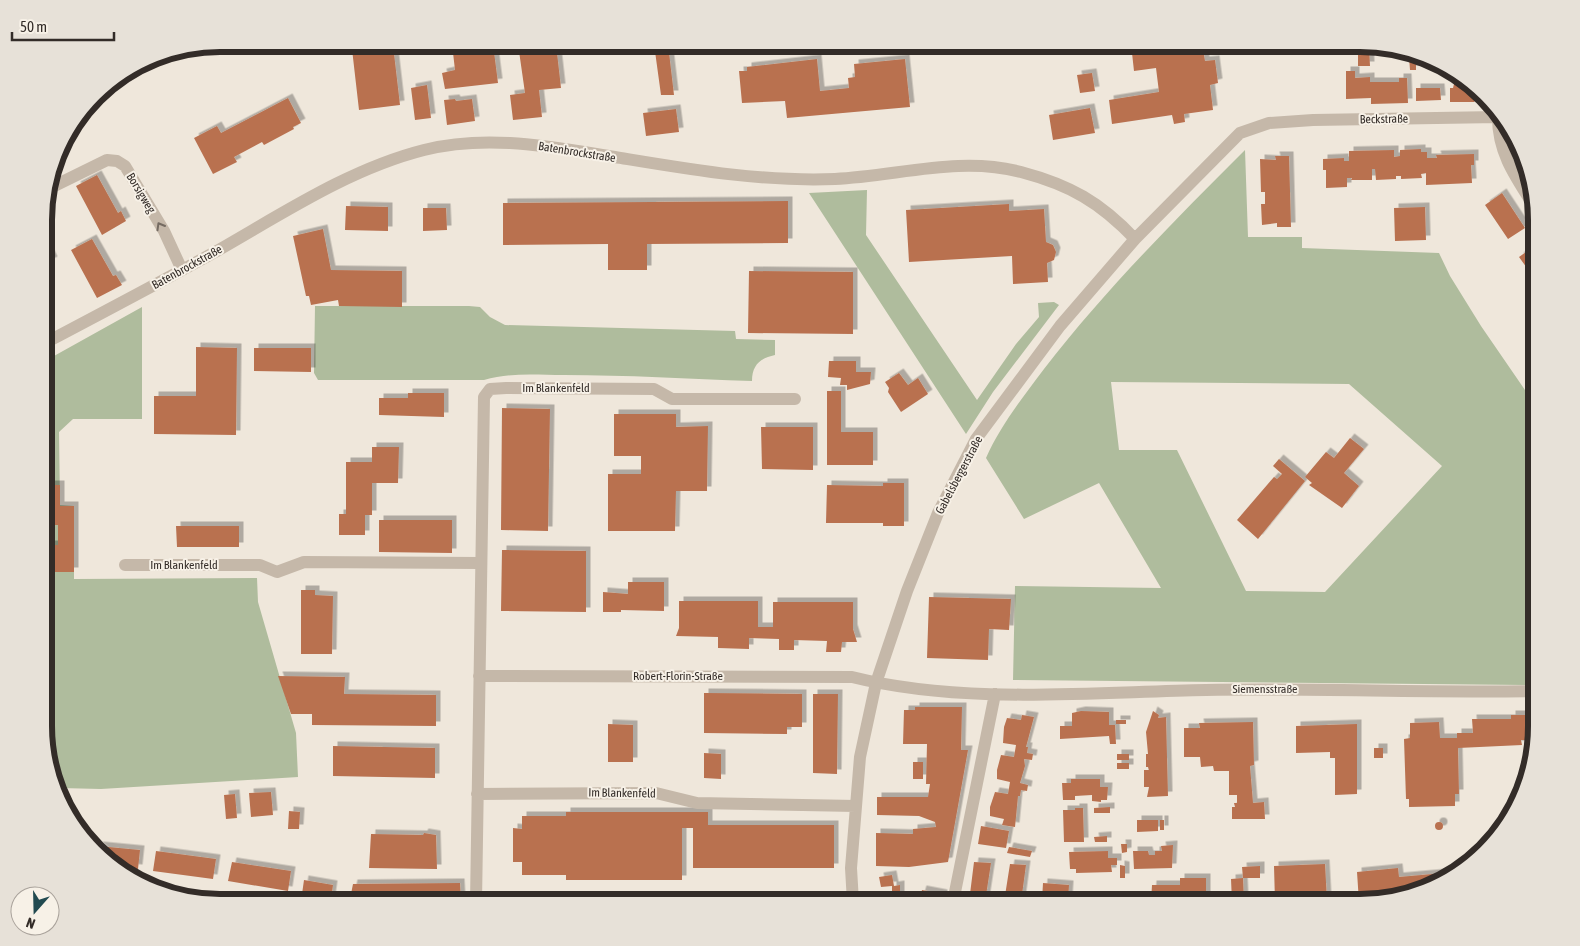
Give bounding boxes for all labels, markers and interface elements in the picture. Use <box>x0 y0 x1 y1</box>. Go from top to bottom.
scale bar <box>12 10 115 42</box>
text: 50 m <box>20 18 47 35</box>
street label: Beckstraße <box>1360 112 1408 126</box>
street label: Batenbrockstraße <box>537 139 617 165</box>
street label: Borsigweg <box>123 170 159 216</box>
one-way arrow <box>157 222 167 231</box>
street label: Batenbrockstraße <box>149 242 225 292</box>
street label: Im Blankenfeld <box>522 381 590 395</box>
street label: Gabelsbergerstraße <box>933 434 985 516</box>
street label: Im Blankenfeld <box>150 558 218 572</box>
street label: Robert-Florin-Straße <box>633 669 723 683</box>
street label: Siemensstraße <box>1232 682 1298 696</box>
street label: Im Blankenfeld <box>588 785 656 801</box>
north arrow <box>10 886 60 936</box>
text: N <box>24 914 37 932</box>

